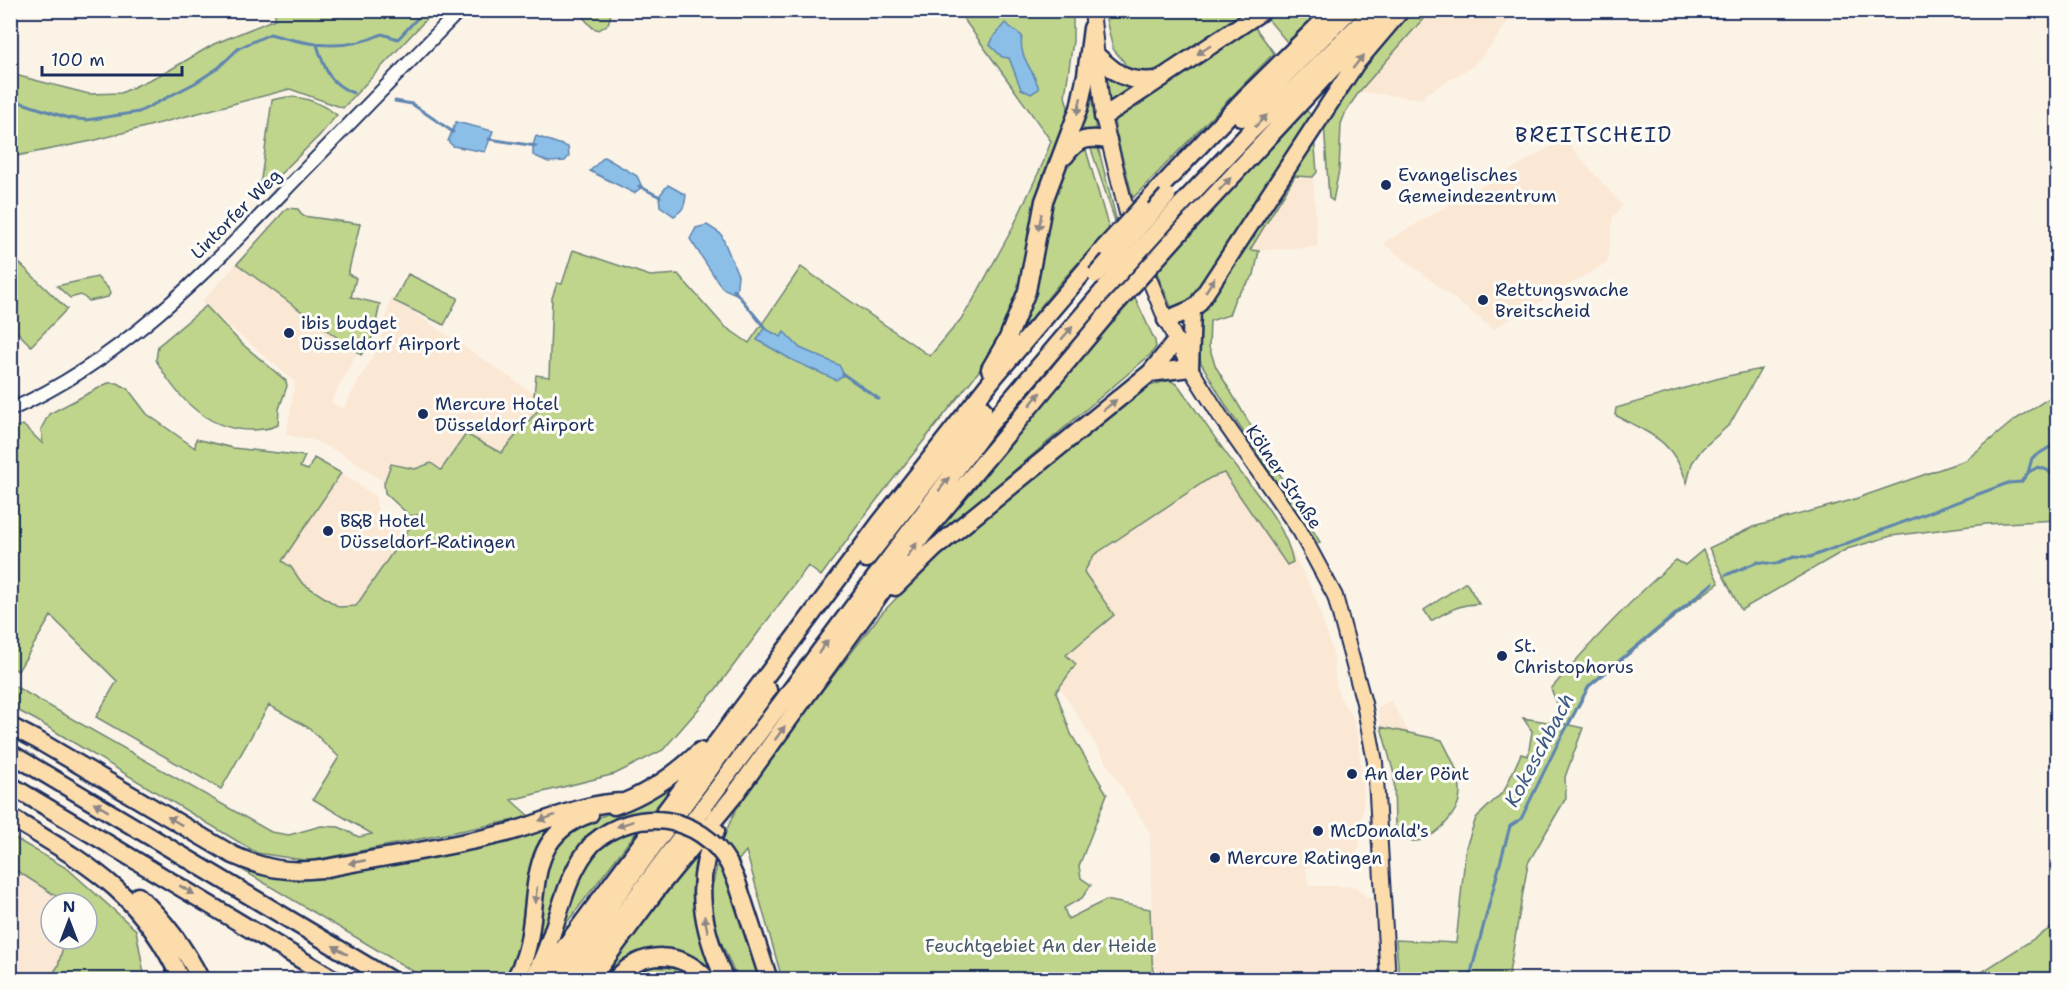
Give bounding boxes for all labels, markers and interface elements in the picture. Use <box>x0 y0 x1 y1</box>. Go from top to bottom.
scale bar <box>42 39 182 77</box>
one-way arrow <box>1196 44 1212 55</box>
text: 100 m <box>51 48 105 72</box>
one-way arrow <box>1352 54 1365 70</box>
one-way arrow <box>1074 97 1083 116</box>
one-way arrow <box>1253 115 1267 129</box>
district label: BREITSCHEID <box>1515 121 1673 149</box>
street label: Lintorfer Weg <box>185 163 287 265</box>
place label: Evangelisches Gemeindezentrum <box>1398 163 1557 208</box>
one-way arrow <box>1217 177 1231 191</box>
marker: Evangelisches Gemeindezentrum <box>1379 178 1393 192</box>
one-way arrow <box>1035 213 1044 232</box>
one-way arrow <box>1204 278 1216 294</box>
place label: Rettungswache Breitscheid <box>1495 278 1629 323</box>
marker: Rettungswache Breitscheid <box>1476 293 1490 307</box>
place label: ibis budget Düsseldorf Airport <box>301 311 461 356</box>
one-way arrow <box>1060 325 1074 340</box>
marker: ibis budget Düsseldorf Airport <box>282 326 296 340</box>
place label: Mercure Hotel Düsseldorf Airport <box>435 392 595 437</box>
one-way arrow <box>1028 392 1041 407</box>
one-way arrow <box>1102 399 1118 412</box>
marker: Mercure Hotel Düsseldorf Airport <box>416 407 430 421</box>
street label: Kölner Straße <box>1240 420 1328 534</box>
one-way arrow <box>938 476 951 492</box>
place label: B&B Hotel Düsseldorf-Ratingen <box>340 509 515 554</box>
marker: B&B Hotel Düsseldorf-Ratingen <box>321 524 335 538</box>
one-way arrow <box>906 542 917 558</box>
place label: St. Christophorus <box>1514 634 1634 679</box>
one-way arrow <box>817 639 829 655</box>
marker: St. Christophorus <box>1495 649 1509 663</box>
water label: Kokeschbach <box>1498 689 1580 811</box>
one-way arrow <box>773 725 785 740</box>
place label: An der Pönt <box>1364 762 1470 786</box>
marker: An der Pönt <box>1345 767 1359 781</box>
one-way arrow <box>93 801 109 812</box>
one-way arrow <box>538 814 556 824</box>
one-way arrow <box>167 816 183 827</box>
place label: McDonald's <box>1330 819 1429 843</box>
one-way arrow <box>616 820 634 830</box>
marker: McDonald's <box>1311 824 1325 838</box>
place label: Mercure Ratingen <box>1227 846 1382 870</box>
marker: Mercure Ratingen <box>1208 851 1222 865</box>
one-way arrow <box>348 858 367 867</box>
one-way arrow <box>179 885 195 896</box>
one-way arrow <box>531 886 541 905</box>
north arrow <box>39 891 99 951</box>
text: N <box>63 896 75 917</box>
one-way arrow <box>700 915 710 934</box>
park label: Feuchtgebiet An der Heide <box>925 934 1157 958</box>
one-way arrow <box>332 945 349 955</box>

